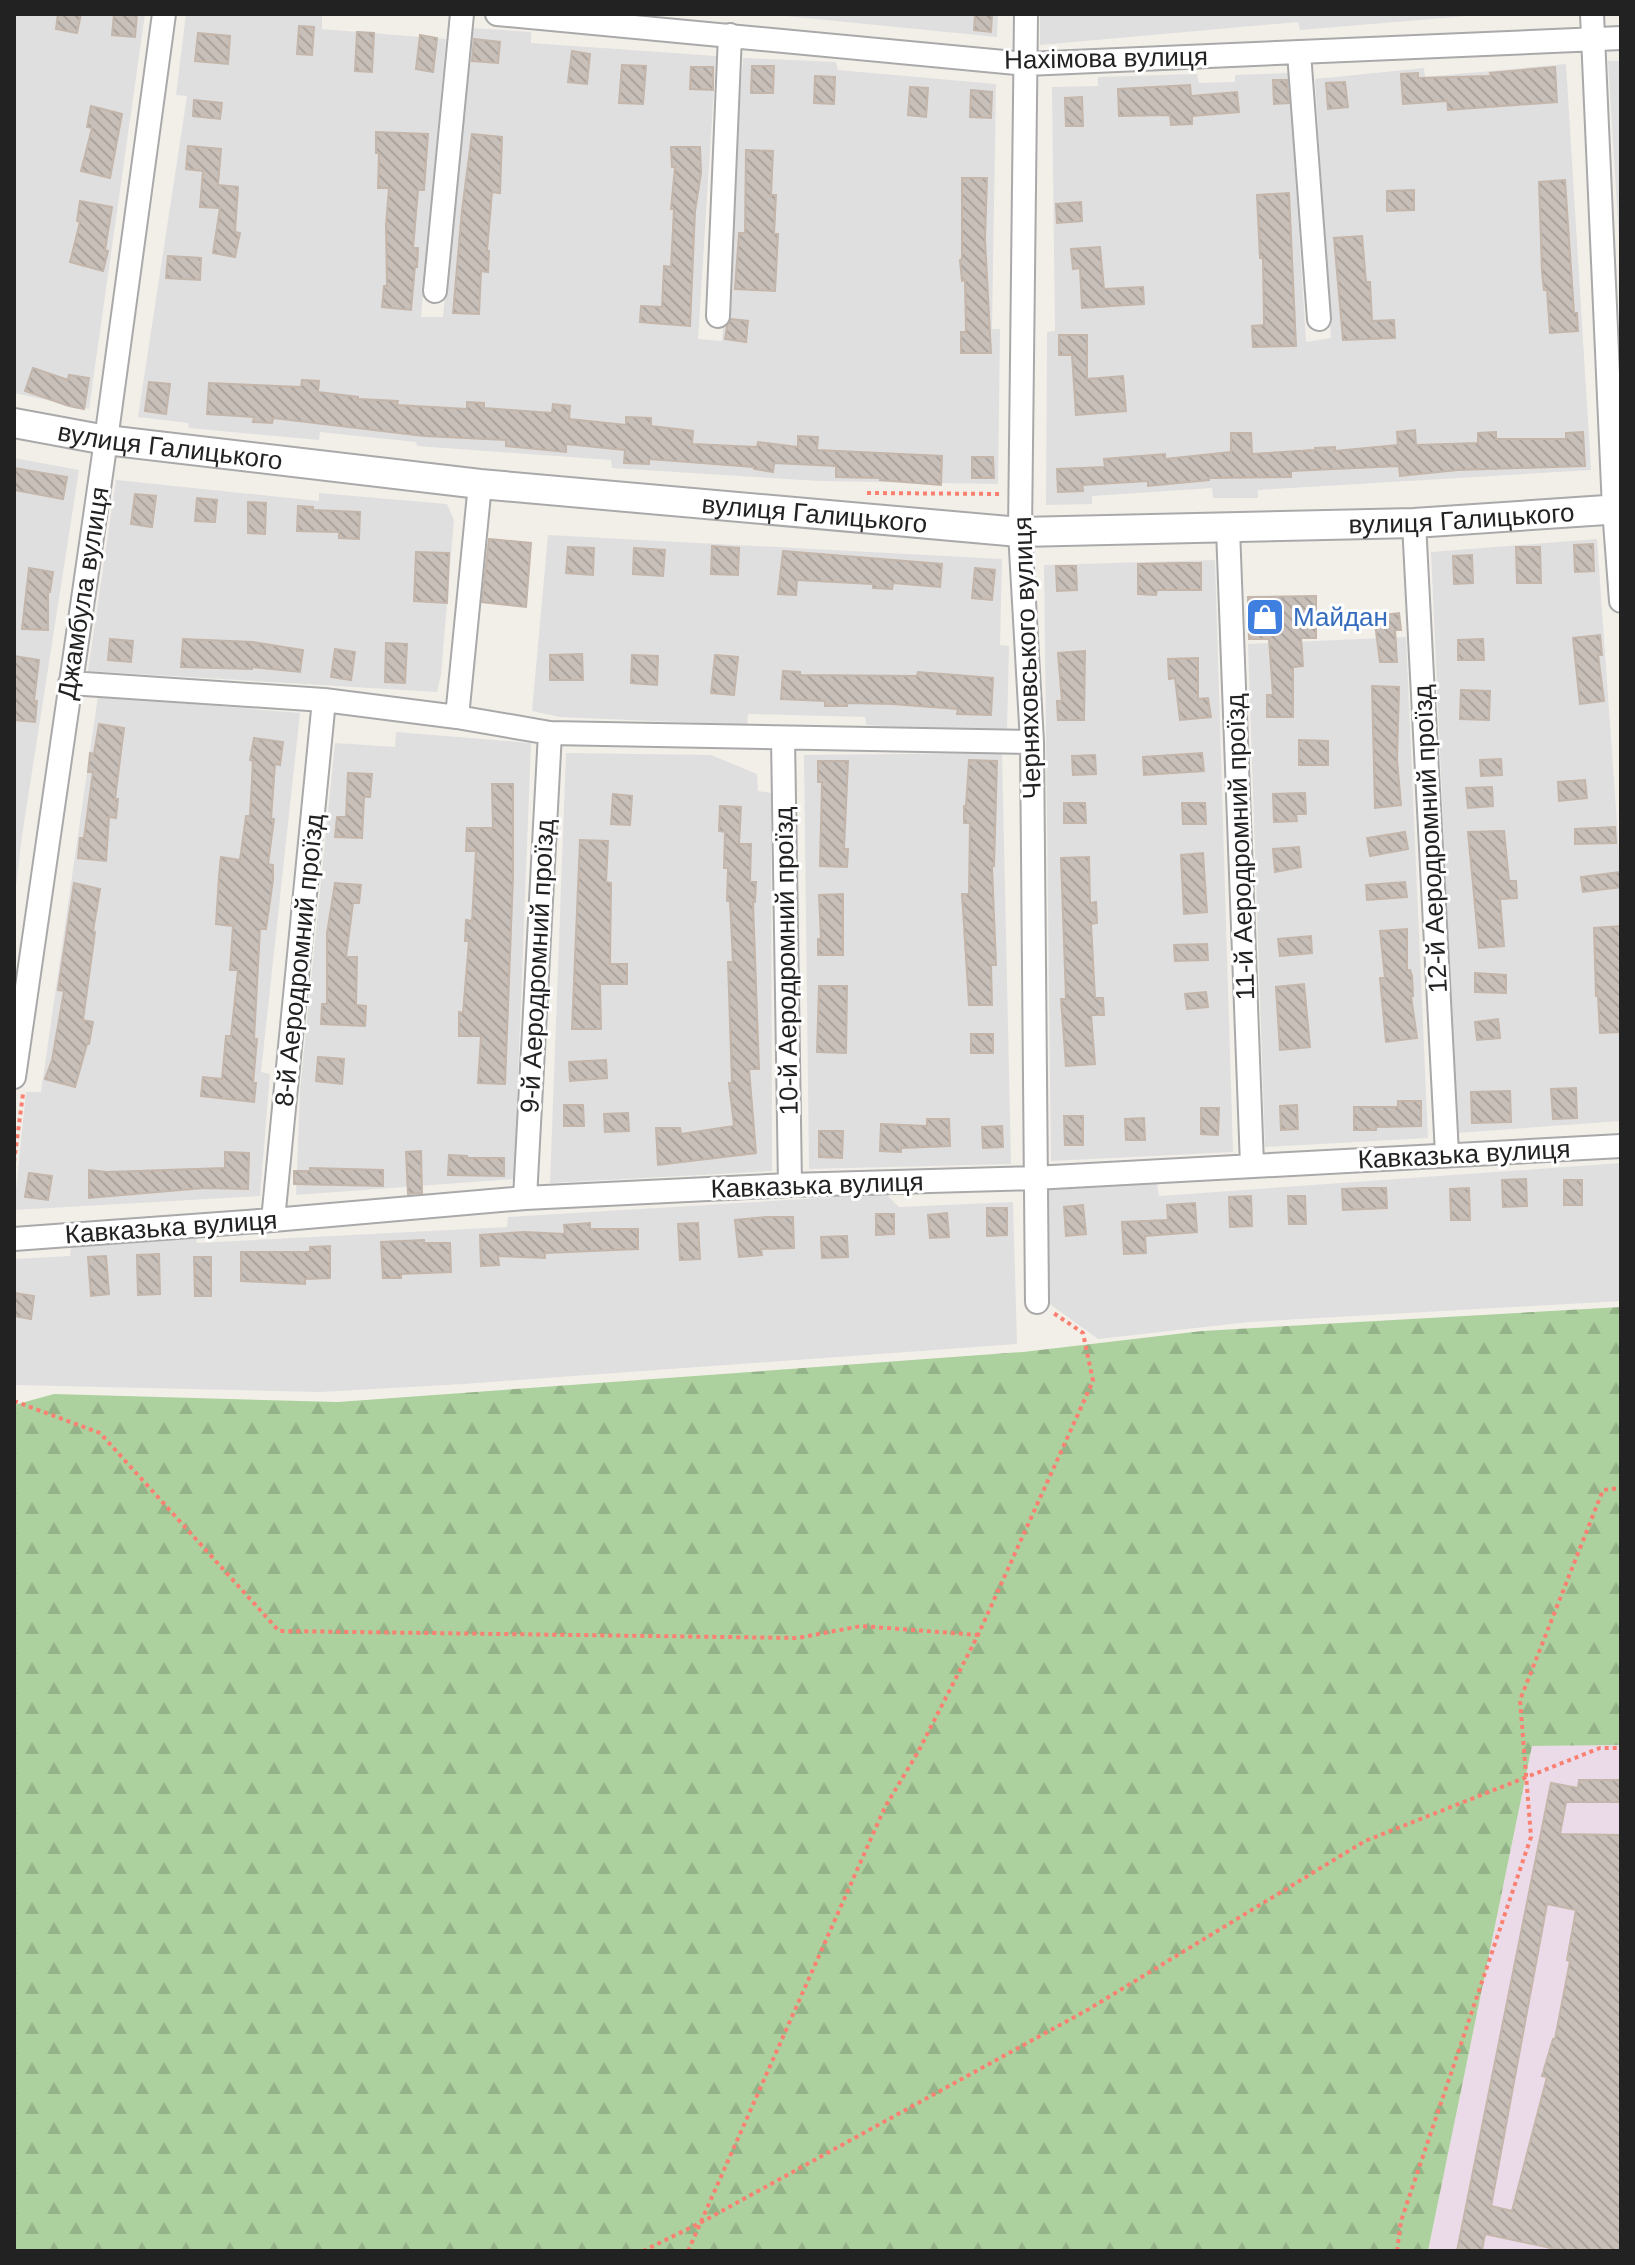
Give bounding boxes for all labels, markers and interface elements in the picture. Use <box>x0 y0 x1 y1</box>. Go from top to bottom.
street label: Нахімова вулиця <box>1004 41 1208 75</box>
street label: вулиця Галицького <box>55 416 284 476</box>
street label: Джамбула вулиця <box>51 484 115 702</box>
street label: вулиця Галицького <box>700 489 929 539</box>
street label: вулиця Галицького <box>1348 497 1575 539</box>
street label: Черняховського вулиця <box>1007 516 1047 800</box>
shop icon: Майдан <box>1244 596 1286 638</box>
place label: Майдан <box>1293 602 1388 632</box>
street label: 12-й Аеродромний проїзд <box>1407 684 1453 994</box>
street label: 11-й Аеродромний проїзд <box>1220 693 1260 1001</box>
street label: 10-й Аеродромний проїзд <box>768 806 804 1116</box>
street label: 8-й Аеродромний проїзд <box>269 812 329 1108</box>
street label: 9-й Аеродромний проїзд <box>514 818 560 1114</box>
street label: Кавказька вулиця <box>1357 1133 1571 1175</box>
street label: Кавказька вулиця <box>710 1166 924 1204</box>
street label: Кавказька вулиця <box>64 1205 278 1249</box>

